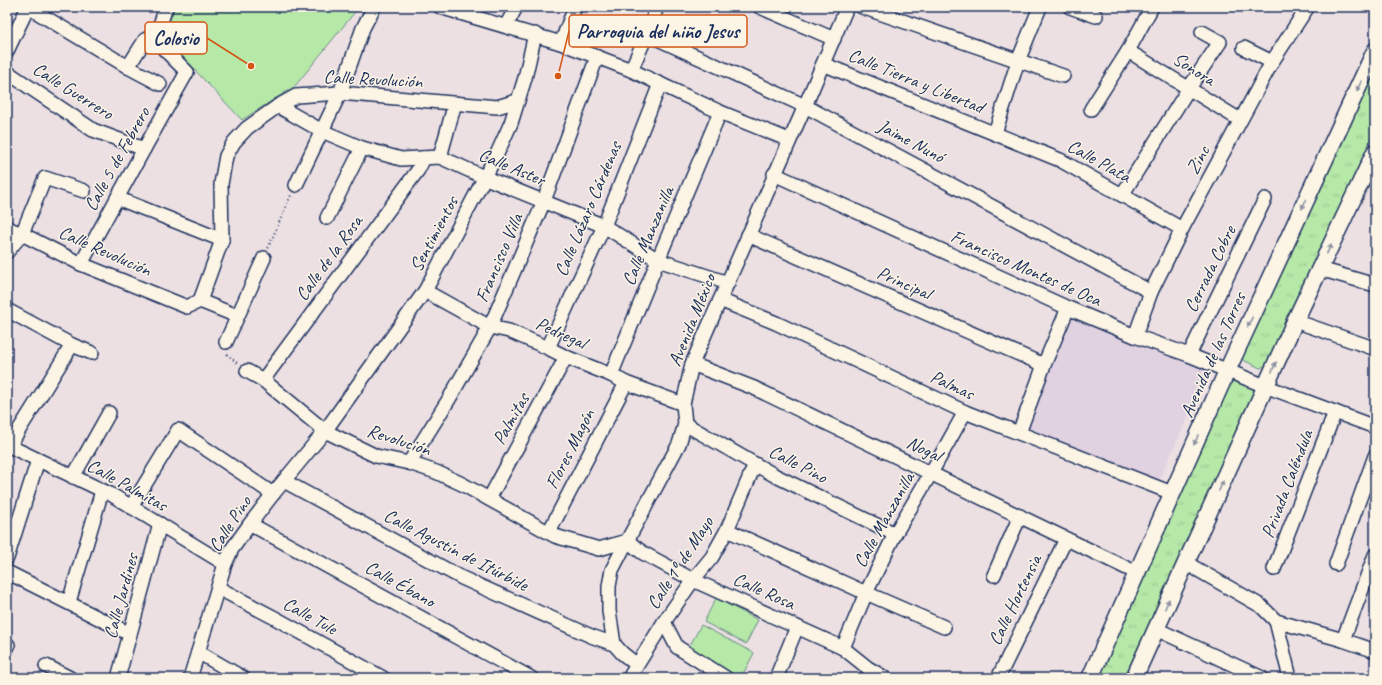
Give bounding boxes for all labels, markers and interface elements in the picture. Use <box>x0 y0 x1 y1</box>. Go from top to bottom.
callout: Parroquia del niño Jesus <box>569 15 747 47</box>
text: Parroquia del niño Jesus <box>577 19 741 44</box>
callout: Colosio <box>145 22 207 54</box>
text: Colosio <box>153 26 201 51</box>
street label: Calle Tierra y Libertad <box>845 43 990 120</box>
street label: Sonora <box>1168 47 1222 92</box>
street label: Calle Guerrero <box>28 57 119 126</box>
street label: Calle Revolución <box>323 64 423 94</box>
one-way arrow <box>1356 80 1362 92</box>
street label: Calle 5 de Febrero <box>79 102 156 215</box>
street label: Jaime Nunó <box>873 113 951 170</box>
street label: Calle Plata <box>1063 134 1136 189</box>
street label: Calle Lázaro Cárdenas <box>549 136 628 280</box>
street label: Zinc <box>1181 141 1216 178</box>
street label: Calle Aster <box>475 142 550 192</box>
street label: Calle Manzanilla <box>616 181 680 289</box>
street label: Sentimientos <box>404 191 465 276</box>
one-way arrow <box>1301 198 1307 210</box>
street label: Calle de la Rosa <box>290 209 369 305</box>
street label: Francisco Villa <box>470 209 529 306</box>
street label: Calle Revolución <box>55 220 155 282</box>
street label: Cerrada Cobre <box>1179 220 1242 316</box>
street label: Francisco Montes de Oca <box>947 224 1107 313</box>
one-way arrow <box>1326 244 1332 255</box>
street label: Principal <box>873 261 938 307</box>
street label: Avenida México <box>663 268 722 370</box>
street label: Avenida de las Torres <box>1175 287 1252 421</box>
street label: Pedregal <box>532 311 593 356</box>
one-way arrow <box>1246 316 1253 328</box>
one-way arrow <box>1271 361 1277 373</box>
street label: Palmas <box>926 365 979 406</box>
street label: Palmitas <box>487 387 536 449</box>
street label: Flores Magón <box>540 405 601 493</box>
street label: Revolución <box>364 418 434 462</box>
street label: Privada Caléndula <box>1255 425 1319 541</box>
street label: Nogal <box>903 430 949 469</box>
one-way arrow <box>1193 435 1199 446</box>
street label: Calle Pino <box>765 439 832 489</box>
street label: Calle Palmitas <box>83 453 173 518</box>
street label: Calle Manzanilla <box>848 466 921 572</box>
one-way arrow <box>1218 480 1224 491</box>
street label: Calle Pino <box>203 490 258 557</box>
street label: Calle Agustín de Itúrbide <box>380 503 534 598</box>
street label: Calle 1º de Mayo <box>641 511 720 614</box>
street label: Calle Jardines <box>98 549 144 641</box>
street label: Calle Hortensia <box>983 549 1048 649</box>
street label: Calle Ébano <box>361 555 441 614</box>
street label: Calle Rosa <box>729 567 800 616</box>
street label: Calle Tule <box>279 591 343 641</box>
one-way arrow <box>1164 599 1170 610</box>

